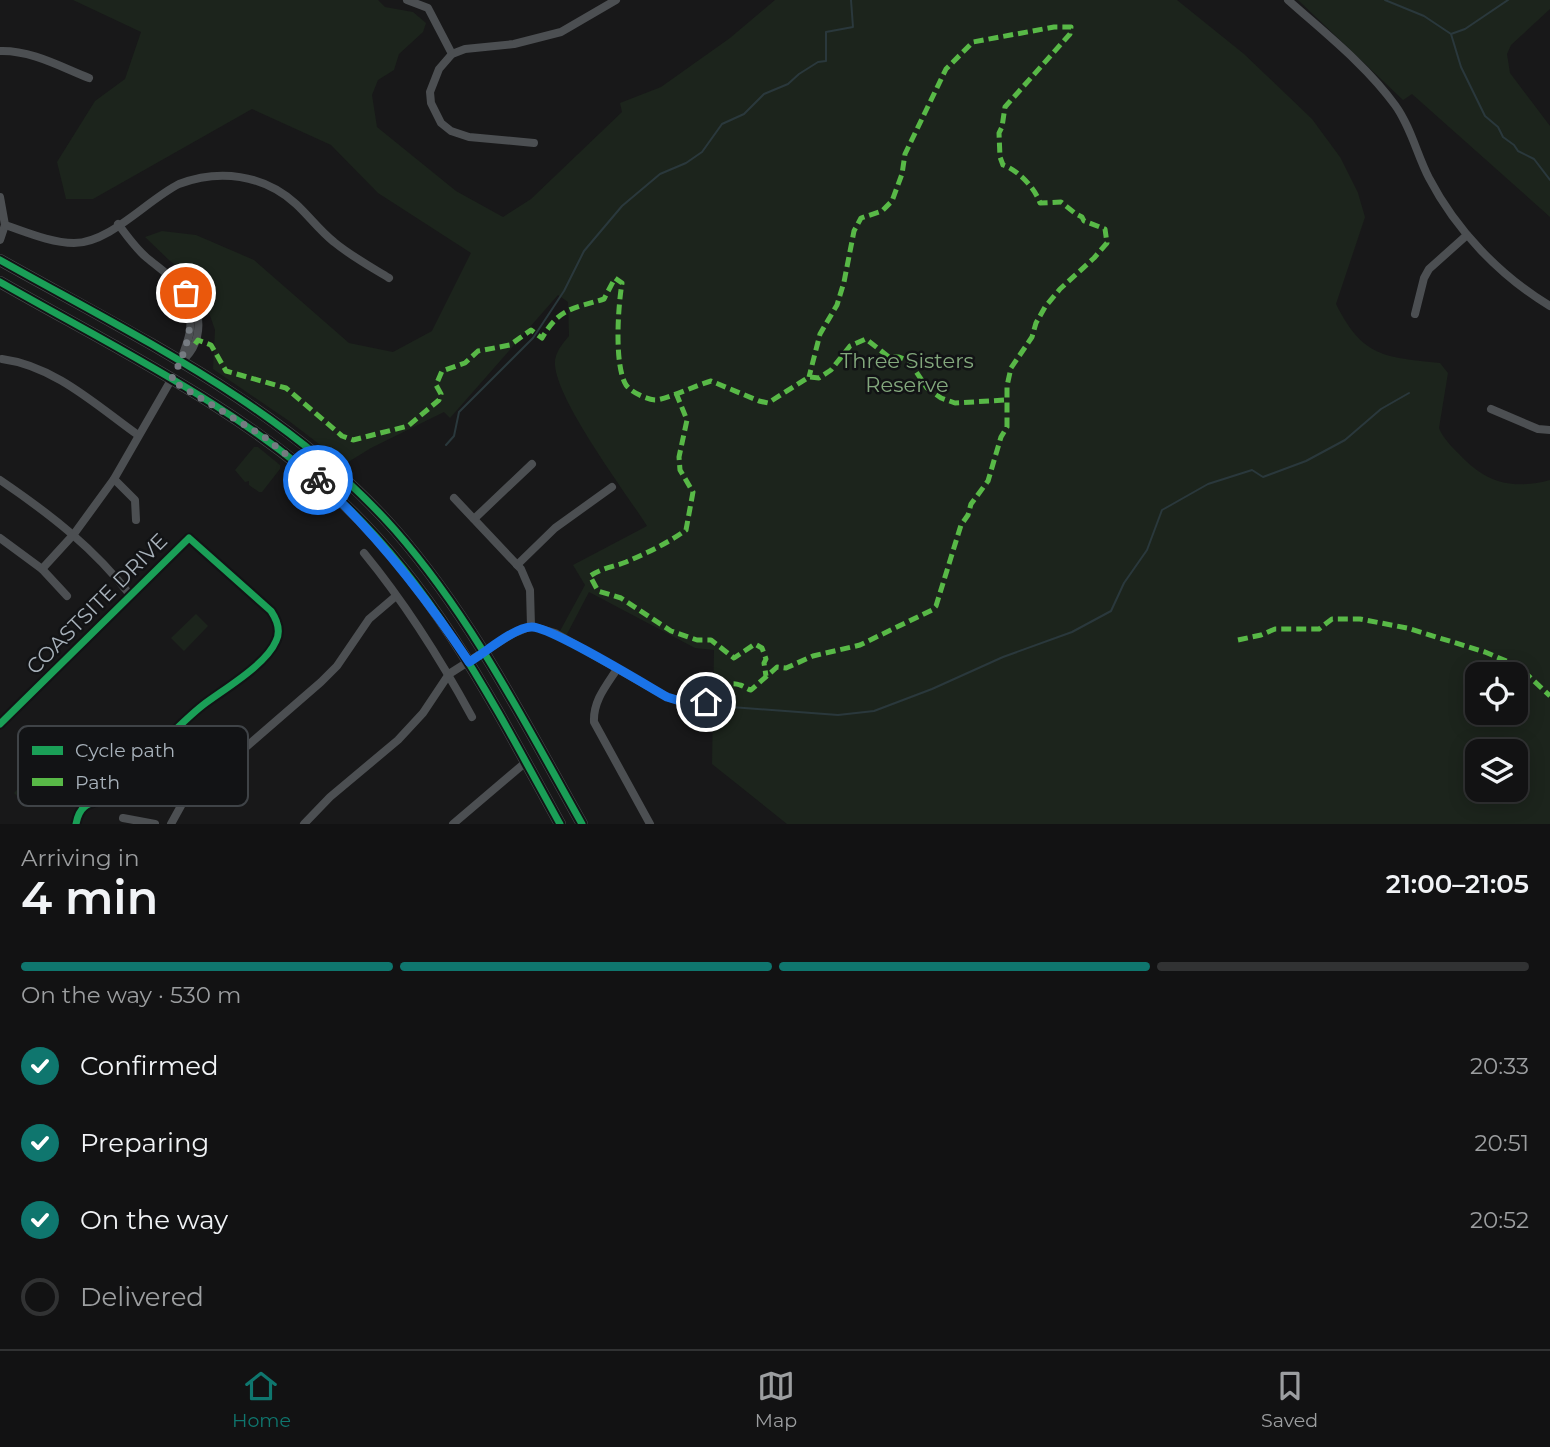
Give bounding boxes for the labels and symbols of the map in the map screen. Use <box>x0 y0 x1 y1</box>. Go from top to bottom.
pin <box>156 263 216 323</box>
park label: Three Sisters Reserve <box>840 348 974 397</box>
courier <box>283 445 353 515</box>
street label: COASTSITE DRIVE <box>21 528 172 679</box>
pin <box>676 672 736 732</box>
legend <box>18 726 248 806</box>
text: Cycle path <box>75 739 175 762</box>
text: Path <box>75 771 120 794</box>

